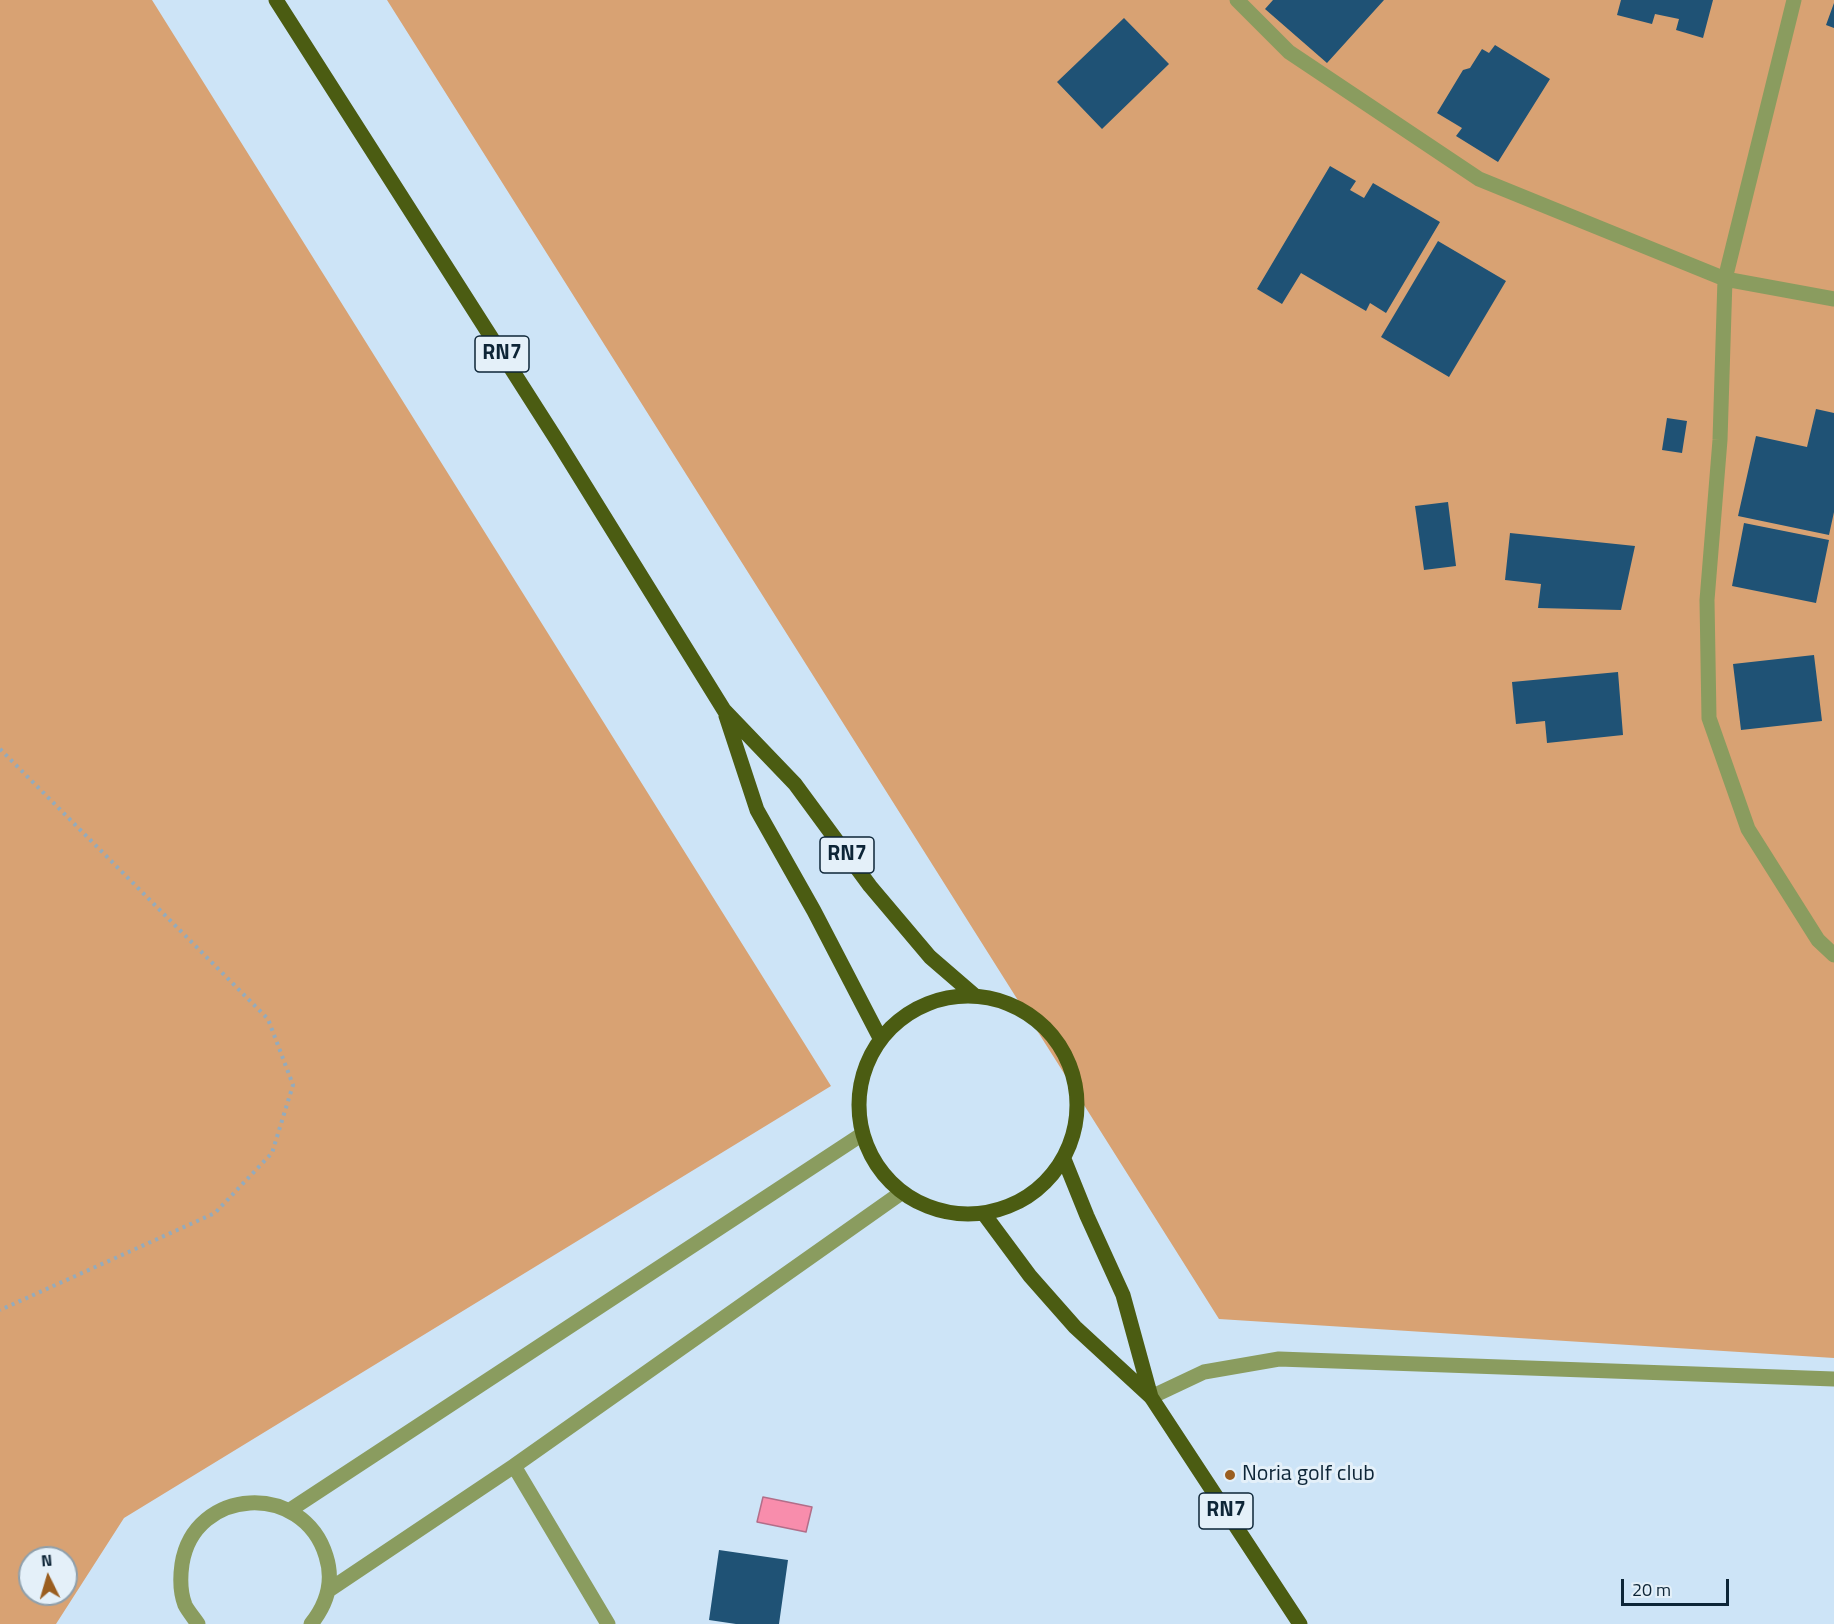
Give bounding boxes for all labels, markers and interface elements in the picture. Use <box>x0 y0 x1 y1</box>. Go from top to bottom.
road number: RN7 <box>475 336 529 372</box>
road number: RN7 <box>820 837 874 873</box>
place label: Noria golf club <box>1242 1462 1375 1488</box>
marker: Noria golf club <box>1223 1468 1237 1482</box>
road number: RN7 <box>1199 1493 1253 1529</box>
north arrow <box>18 1546 78 1606</box>
text: N <box>40 1548 53 1572</box>
scale bar <box>1624 1567 1732 1605</box>
text: 20 m <box>1632 1576 1671 1603</box>

